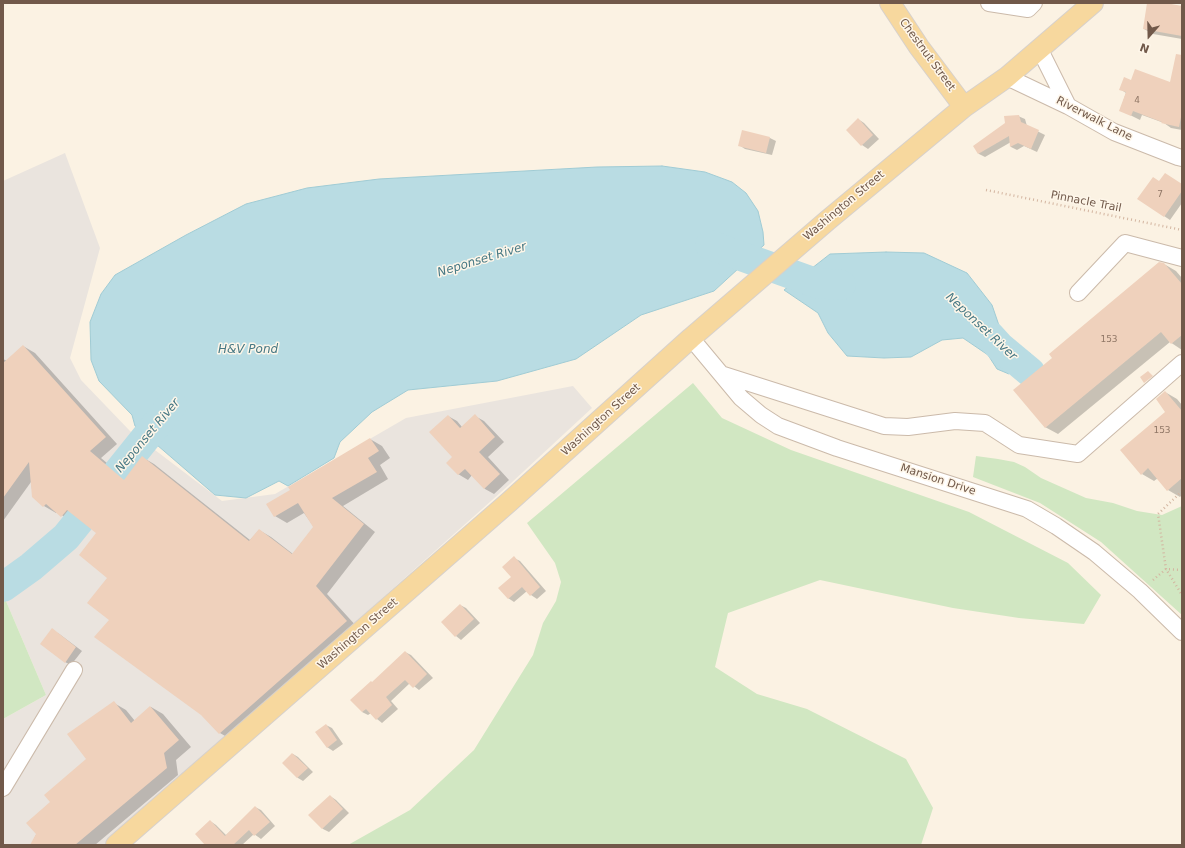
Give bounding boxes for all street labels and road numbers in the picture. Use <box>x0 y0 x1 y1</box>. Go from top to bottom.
street label: Chestnut Street <box>896 16 958 94</box>
street label: Riverwalk Lane <box>1054 94 1134 144</box>
street label: Washington Street <box>801 168 887 244</box>
street label: Pinnacle Trail <box>1049 189 1123 215</box>
street label: Washington Street <box>559 381 643 459</box>
street label: Mansion Drive <box>899 462 977 498</box>
street label: Washington Street <box>315 596 401 672</box>

